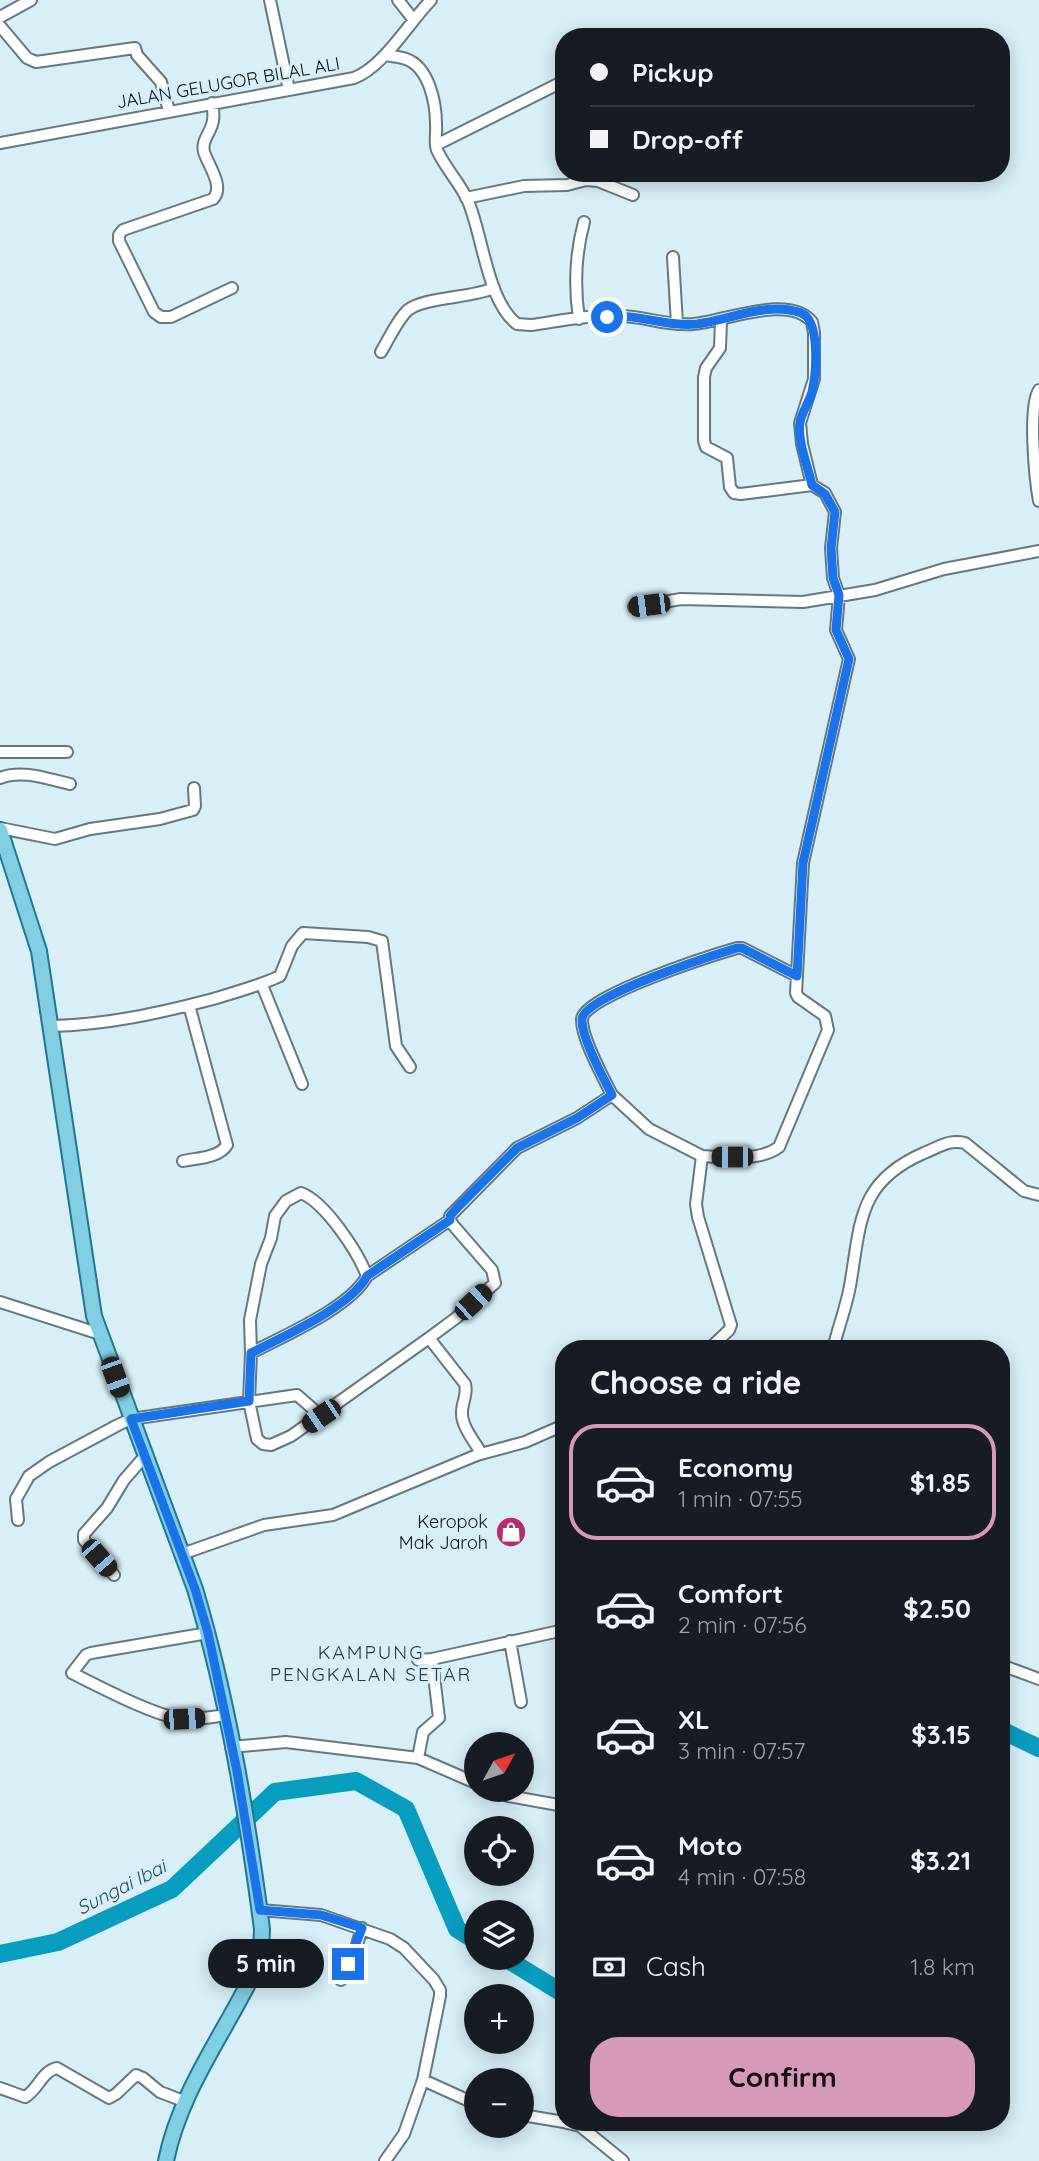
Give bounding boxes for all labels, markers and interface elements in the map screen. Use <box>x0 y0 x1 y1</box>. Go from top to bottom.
street label: JALAN GELUGOR BILAL ALI <box>114 52 342 114</box>
text: Pickup <box>632 56 714 89</box>
text: Drop-off <box>632 123 743 156</box>
route start <box>591 301 623 333</box>
car <box>627 592 672 618</box>
car <box>712 1147 754 1168</box>
car <box>451 1280 496 1324</box>
car <box>98 1354 133 1400</box>
text: Choose a ride <box>590 1362 802 1402</box>
car <box>298 1396 345 1436</box>
icon: car <box>594 1451 657 1514</box>
text: Economy <box>678 1451 793 1484</box>
text: $1.85 <box>910 1466 971 1499</box>
text: 1 min · 07:55 <box>678 1484 803 1513</box>
place label: Keropok Mak Jaroh <box>399 1510 488 1554</box>
shop icon: Keropok Mak Jaroh <box>494 1515 528 1549</box>
car <box>78 1535 121 1581</box>
icon: car <box>594 1577 657 1640</box>
text: Comfort <box>678 1577 783 1610</box>
text: $2.50 <box>903 1592 971 1625</box>
text: 2 min · 07:56 <box>678 1610 807 1639</box>
district label: KAMPUNG PENGKALAN SETAR <box>270 1640 472 1686</box>
icon: car <box>594 1703 657 1766</box>
text: XL <box>678 1703 710 1736</box>
car <box>163 1707 206 1731</box>
text: $3.15 <box>911 1718 971 1751</box>
north arrow <box>464 1732 534 1802</box>
map controls <box>464 1732 534 2138</box>
text: 3 min · 07:57 <box>678 1736 805 1765</box>
button: locate <box>464 1816 534 1886</box>
icon: car <box>594 1829 657 1892</box>
text: Moto <box>678 1829 742 1862</box>
text: $3.21 <box>910 1844 971 1877</box>
water label: Sungai Ibai <box>72 1853 171 1920</box>
text: 4 min · 07:58 <box>678 1862 806 1891</box>
button: layers <box>464 1900 534 1970</box>
callout: 5 min <box>208 1940 324 1988</box>
route end <box>332 1948 364 1980</box>
icon: cash <box>590 1948 628 1986</box>
text: 5 min <box>236 1949 296 1978</box>
text: Cash <box>646 1950 706 1983</box>
text: 1.8 km <box>910 1952 975 1981</box>
button: + <box>464 1984 534 2054</box>
button: Confirm <box>590 2037 975 2117</box>
button: − <box>464 2068 534 2138</box>

